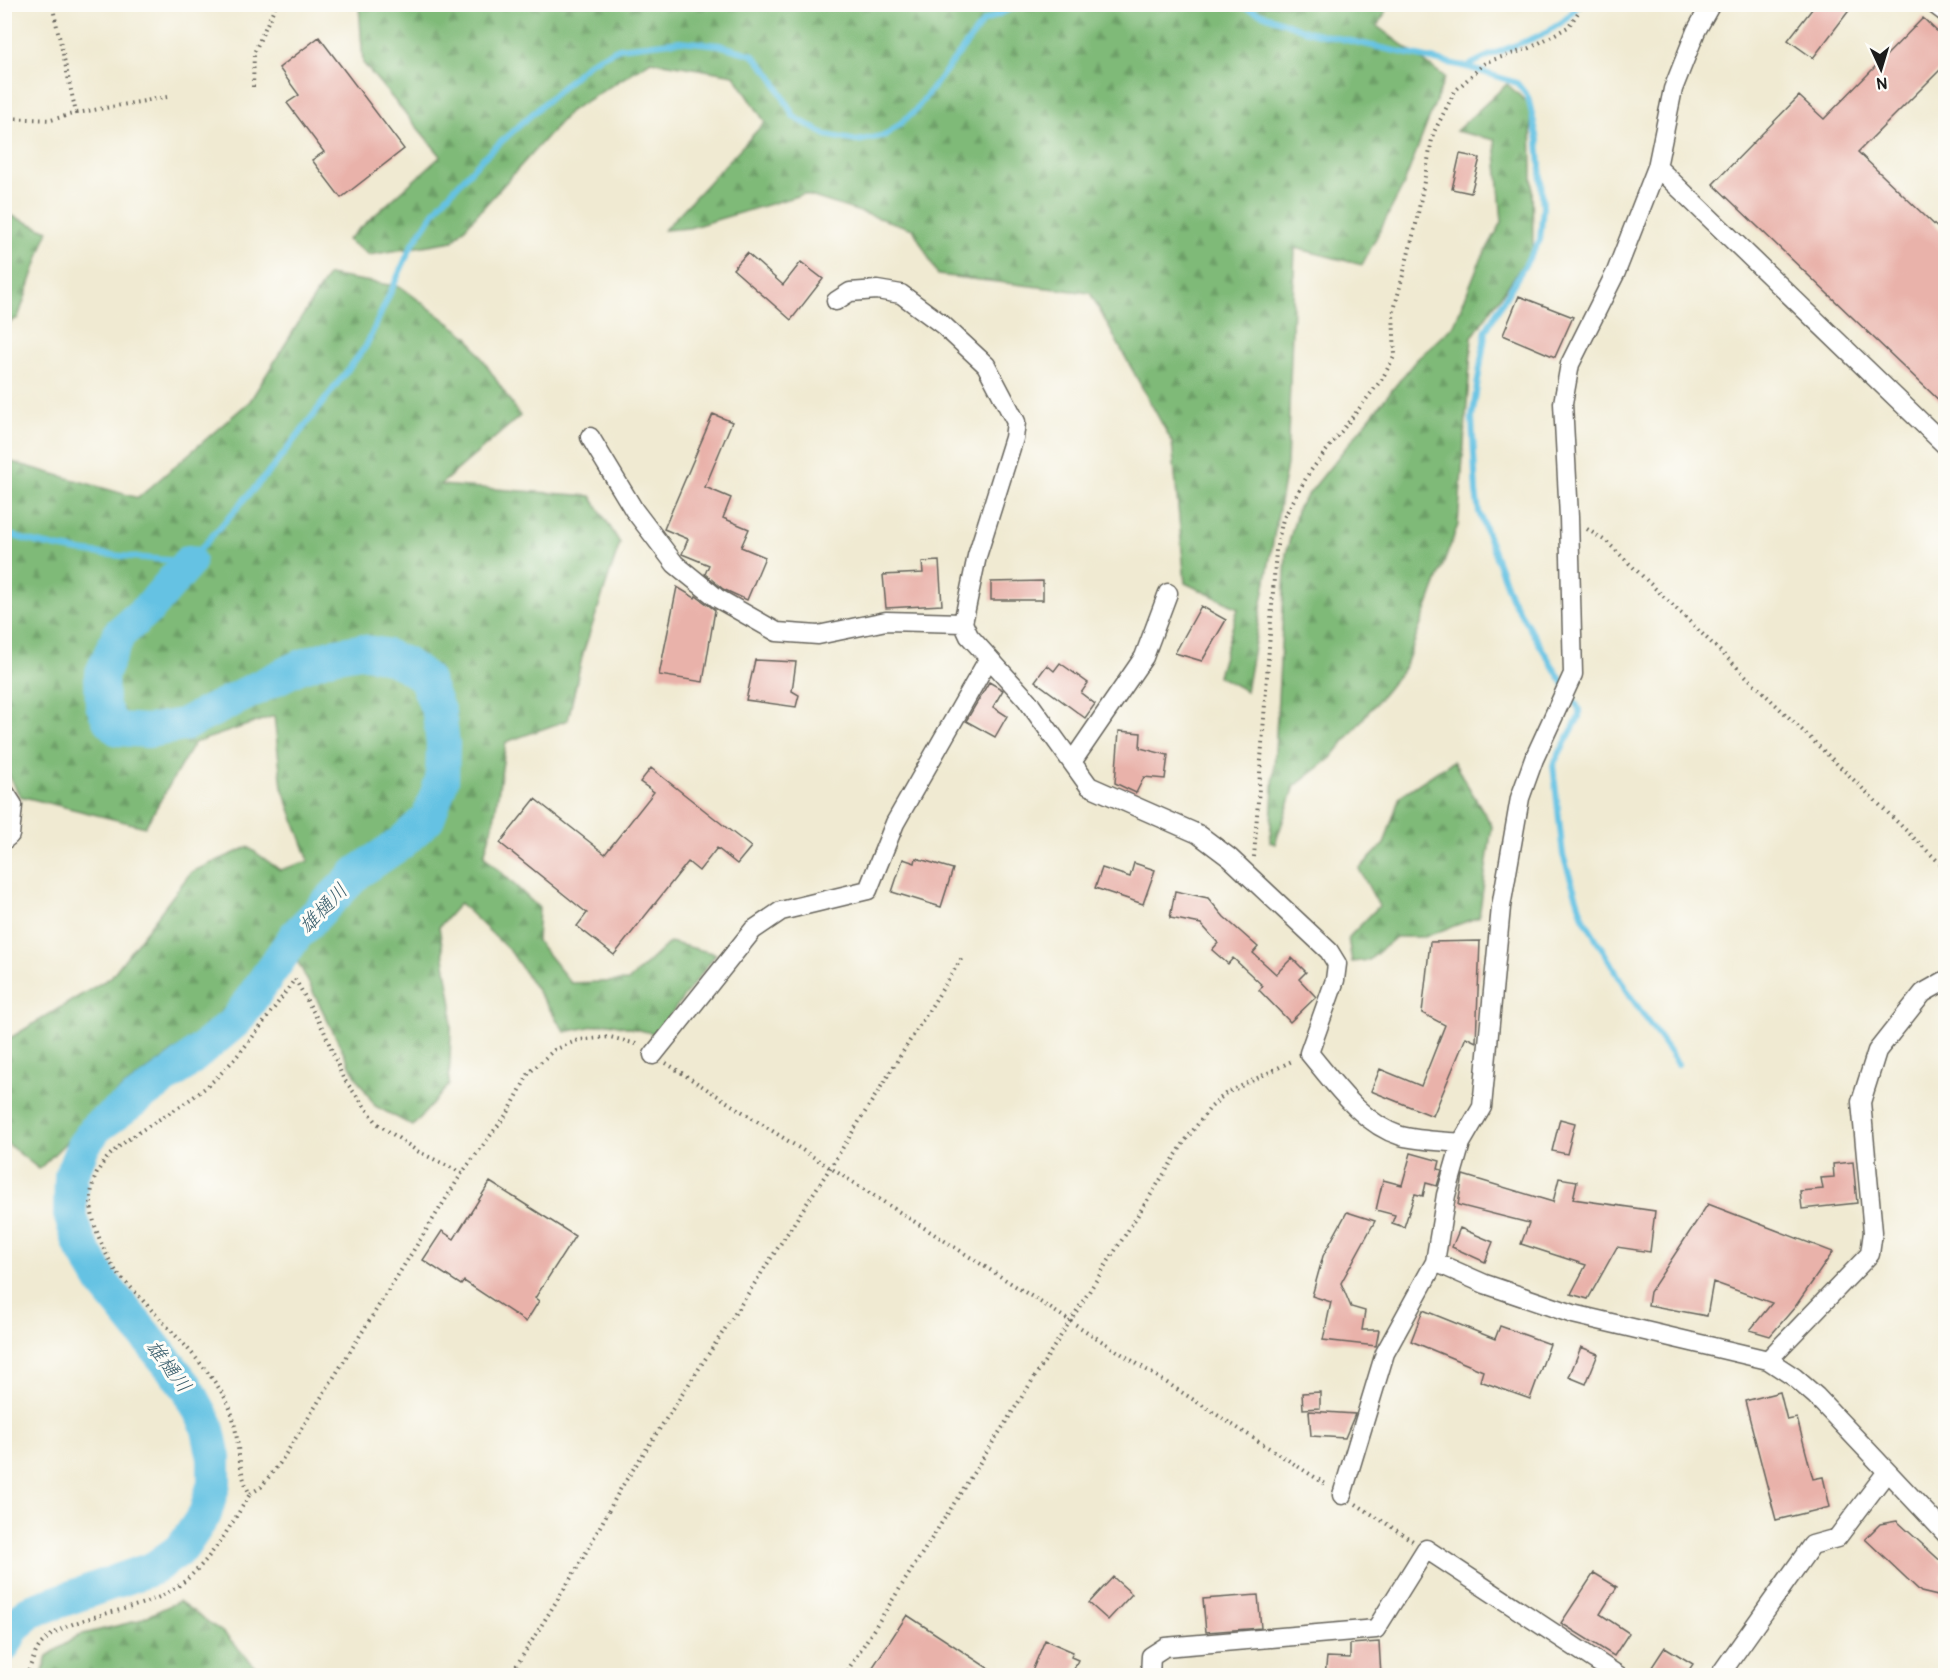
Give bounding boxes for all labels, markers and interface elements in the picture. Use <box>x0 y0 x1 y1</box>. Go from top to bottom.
north arrow <box>1851 39 1911 99</box>
text: N <box>1876 73 1888 93</box>
water label: 雄樋川 <box>294 878 353 939</box>
water label: 雄樋川 <box>141 1335 197 1398</box>

